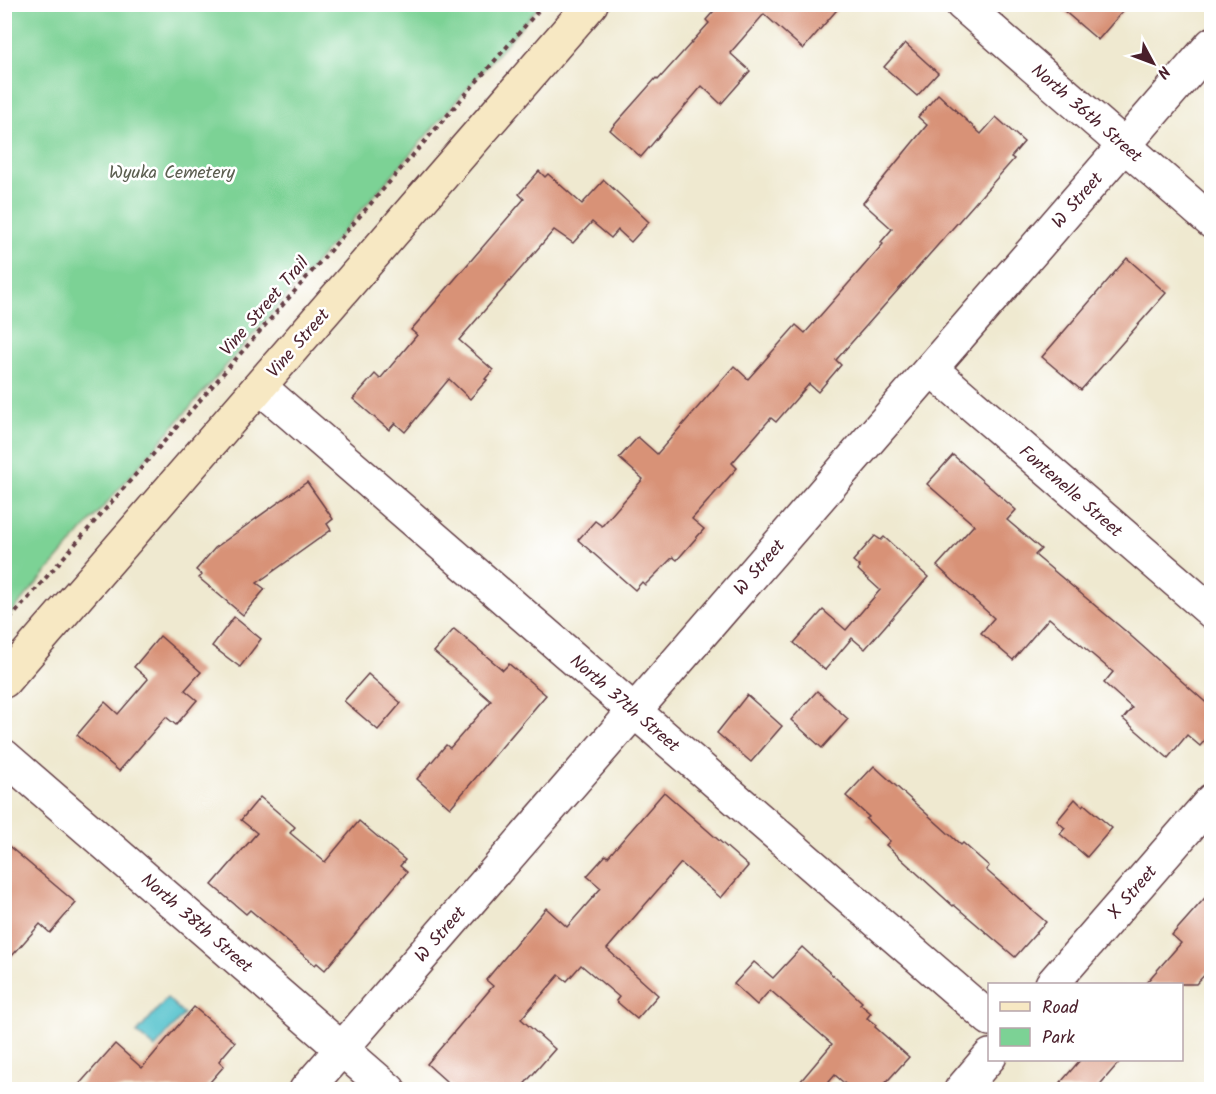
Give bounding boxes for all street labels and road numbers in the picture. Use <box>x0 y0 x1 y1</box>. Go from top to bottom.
street label: North 36th Street <box>1024 57 1149 172</box>
street label: W Street <box>1045 165 1112 236</box>
street label: Vine Street Trail <box>215 252 313 360</box>
street label: Vine Street <box>262 304 334 382</box>
street label: Fontenelle Street <box>1012 439 1129 546</box>
street label: W Street <box>727 532 794 603</box>
street label: North 37th Street <box>562 648 686 761</box>
street label: X Street <box>1101 859 1166 927</box>
street label: North 38th Street <box>133 867 259 982</box>
street label: W Street <box>408 899 475 970</box>

